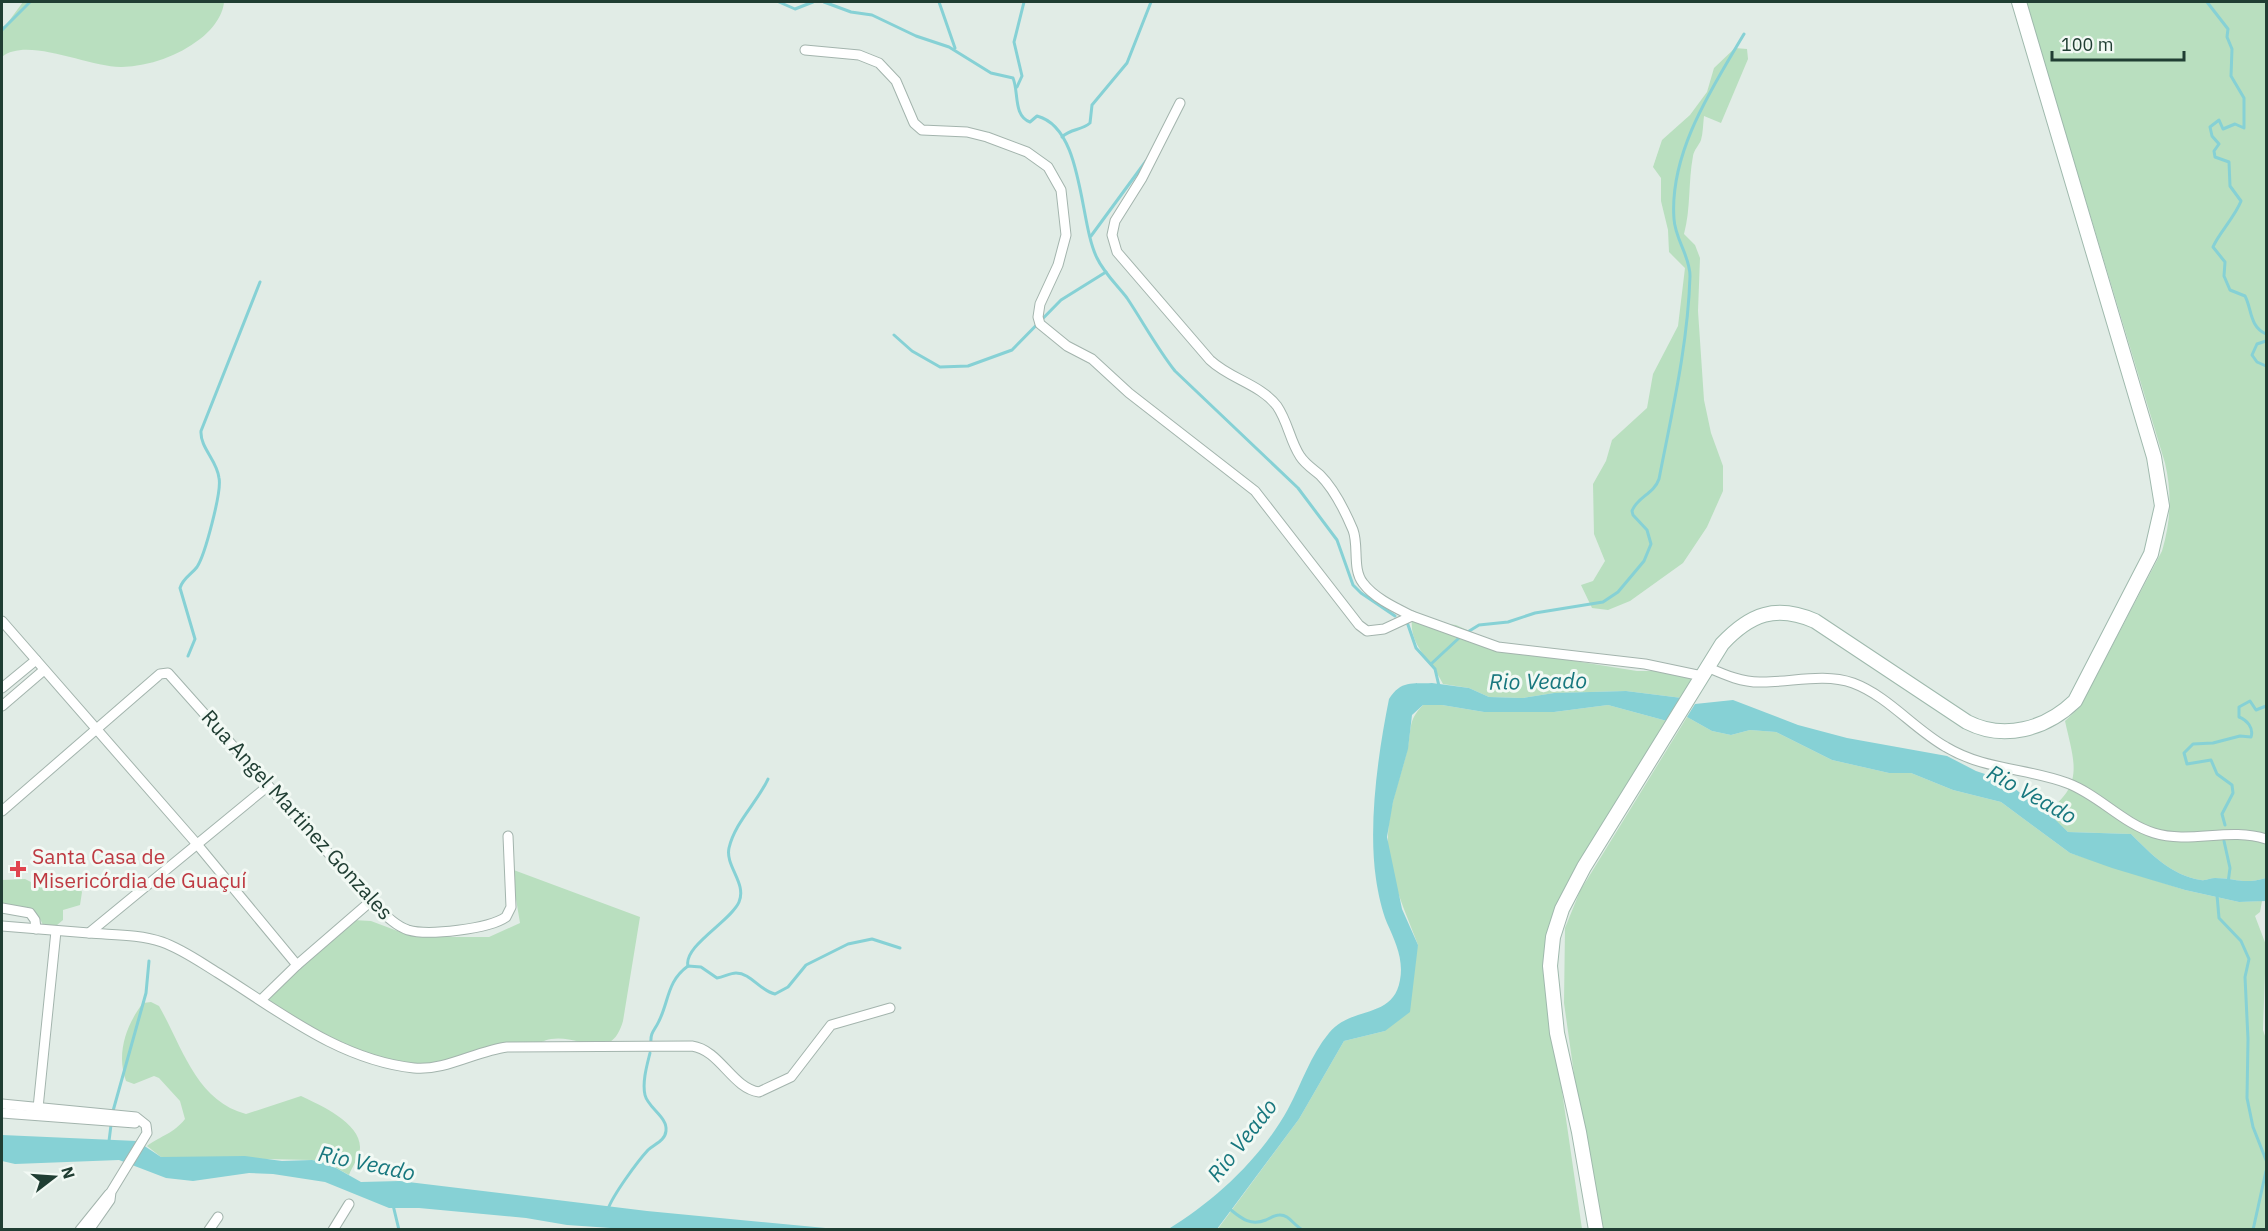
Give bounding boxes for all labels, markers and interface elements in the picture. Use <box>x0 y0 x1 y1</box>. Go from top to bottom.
scale bar <box>2052 24 2184 62</box>
text: 100 m <box>2061 33 2113 56</box>
water label: Rio Veado <box>1489 665 1587 696</box>
street label: Rua Angel Martinez Gonzales <box>196 703 400 925</box>
water label: Rio Veado <box>1982 757 2082 830</box>
place label: Santa Casa de Misericórdia de Guaçuí <box>32 842 247 894</box>
marker: Santa Casa de Misericórdia de Guaçuí <box>9 860 27 878</box>
water label: Rio Veado <box>1200 1092 1283 1187</box>
water label: Rio Veado <box>316 1138 418 1187</box>
north arrow <box>24 1147 84 1207</box>
text: N <box>57 1164 80 1181</box>

